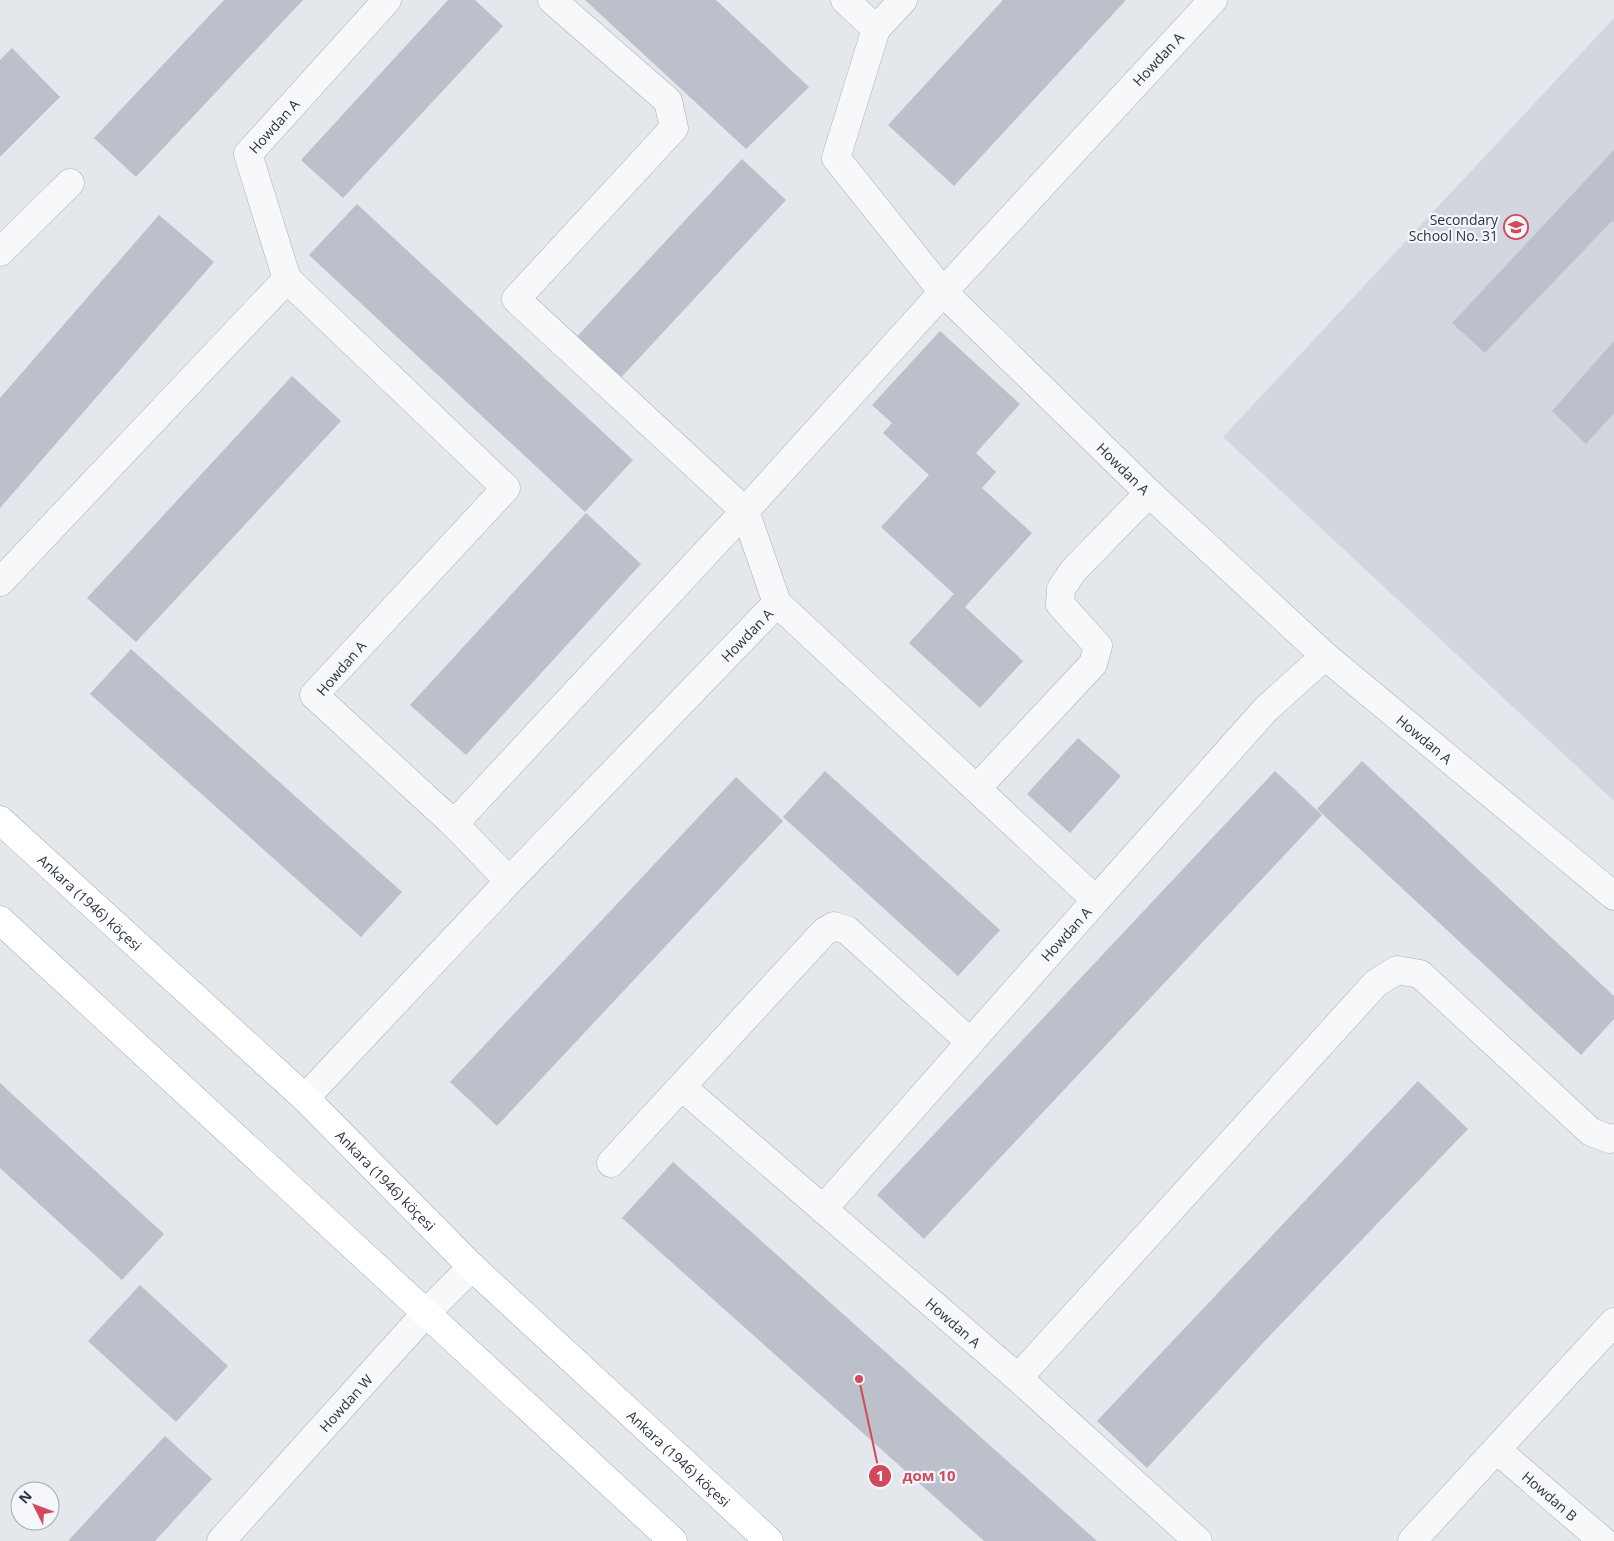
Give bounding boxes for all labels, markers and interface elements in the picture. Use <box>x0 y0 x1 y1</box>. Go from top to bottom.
street label: Howdan A <box>1128 28 1188 90</box>
street label: Howdan A <box>244 94 303 157</box>
place label: Secondary School No. 31 <box>1409 210 1499 245</box>
school or university icon: Secondary School No. 31 <box>1503 214 1529 240</box>
street label: Howdan A <box>1093 438 1154 499</box>
street label: Howdan A <box>716 604 777 665</box>
street label: Howdan A <box>312 636 370 700</box>
street label: Howdan A <box>1393 710 1457 768</box>
street label: Ankara (1946) köçesi <box>34 850 146 954</box>
street label: Howdan A <box>1037 903 1096 965</box>
street label: Ankara (1946) köçesi <box>332 1126 440 1234</box>
street label: Howdan A <box>922 1293 985 1351</box>
street label: Howdan W <box>315 1370 376 1435</box>
street label: Ankara (1946) köçesi <box>623 1406 735 1511</box>
callout: дом 10 <box>867 1461 965 1491</box>
text: 1 <box>876 1465 884 1485</box>
text: дом 10 <box>903 1465 956 1485</box>
street label: Howdan B <box>1518 1466 1582 1525</box>
north arrow <box>10 1481 60 1531</box>
text: N <box>14 1486 36 1508</box>

